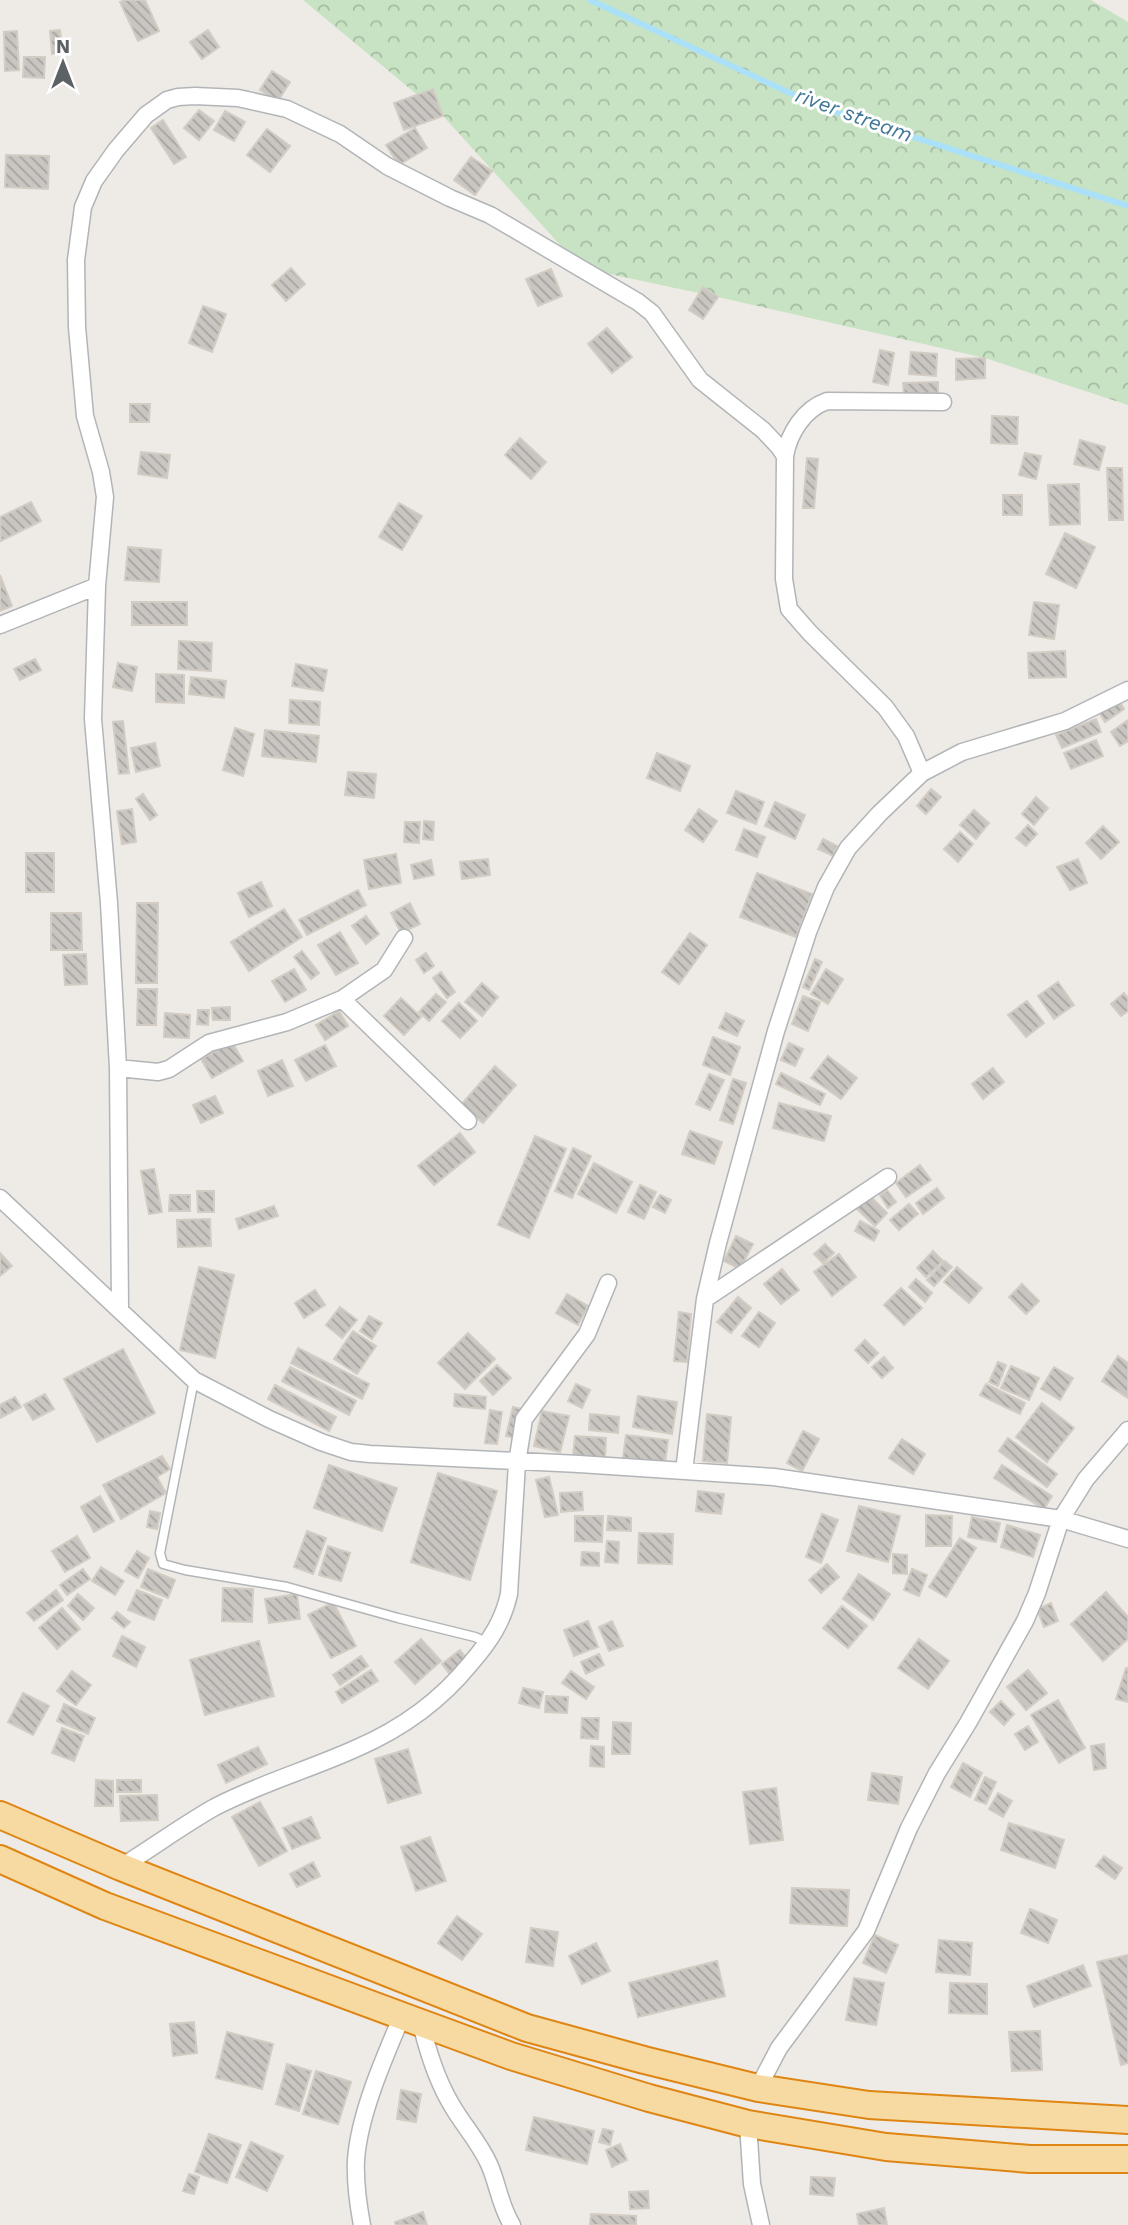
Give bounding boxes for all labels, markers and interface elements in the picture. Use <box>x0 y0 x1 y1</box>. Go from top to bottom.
north arrow <box>28 28 98 98</box>
text: N <box>56 35 70 58</box>
water label: river stream <box>792 82 916 147</box>

